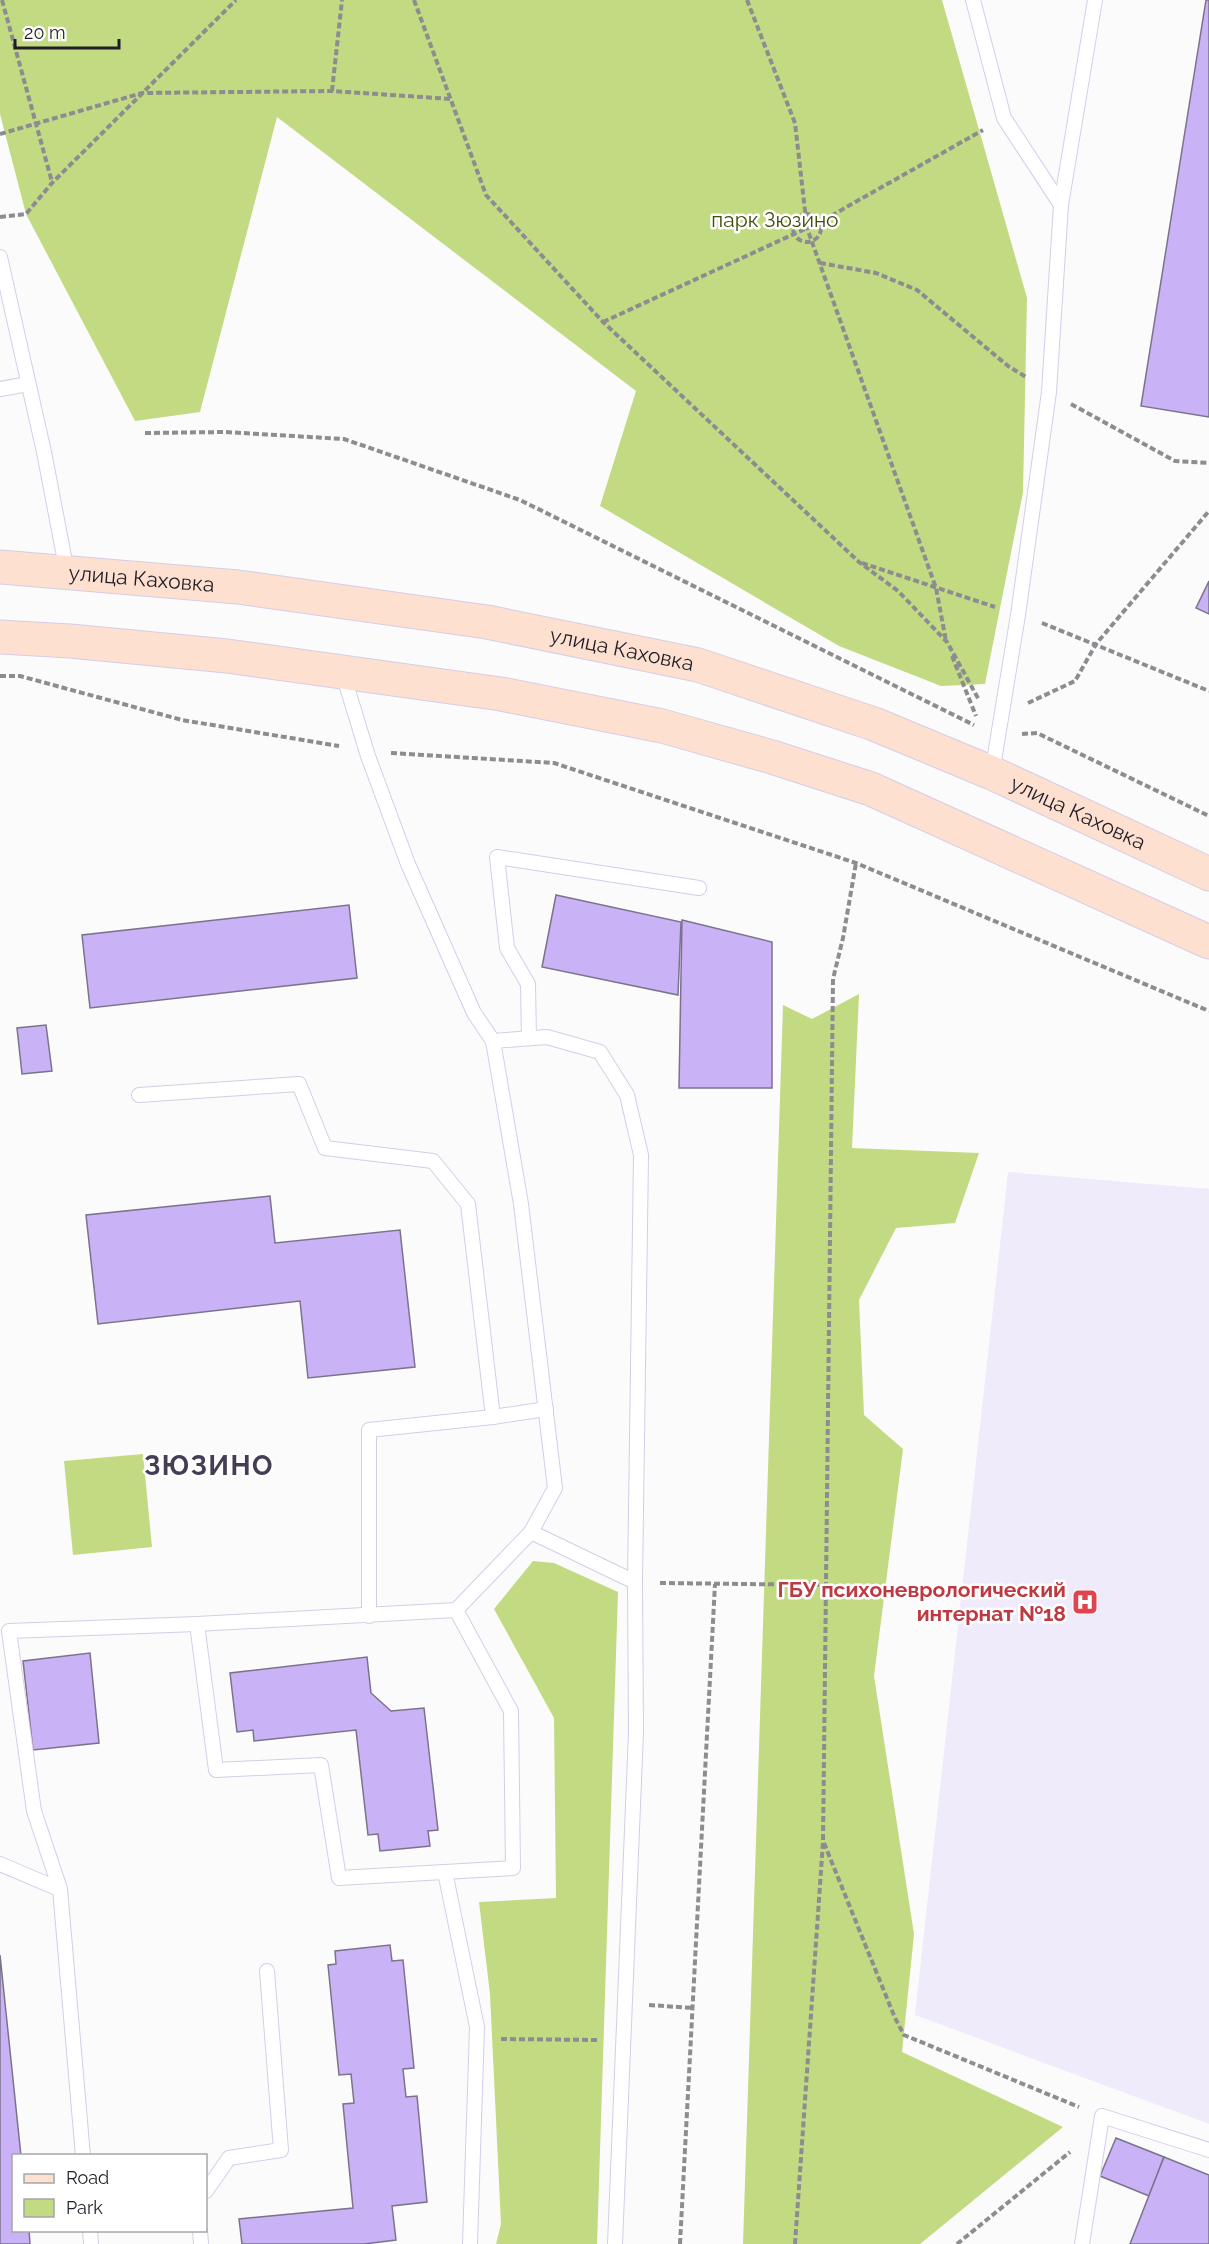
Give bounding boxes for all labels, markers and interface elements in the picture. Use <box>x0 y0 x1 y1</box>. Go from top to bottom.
scale bar <box>15 12 118 50</box>
text: 20 m <box>24 22 66 43</box>
park label: парк Зюзино <box>711 207 839 232</box>
street label: улица Каховка <box>68 560 215 597</box>
street label: улица Каховка <box>548 622 696 676</box>
street label: улица Каховка <box>1007 770 1150 855</box>
district label: ЗЮЗИНО <box>144 1450 274 1481</box>
place label: ГБУ психоневрологический интернат №18 <box>777 1577 1066 1626</box>
hospital icon: ГБУ психоневрологический интернат №18 <box>1070 1587 1100 1617</box>
legend <box>12 2154 207 2232</box>
text: Road <box>66 2167 109 2188</box>
text: Park <box>66 2197 103 2218</box>

